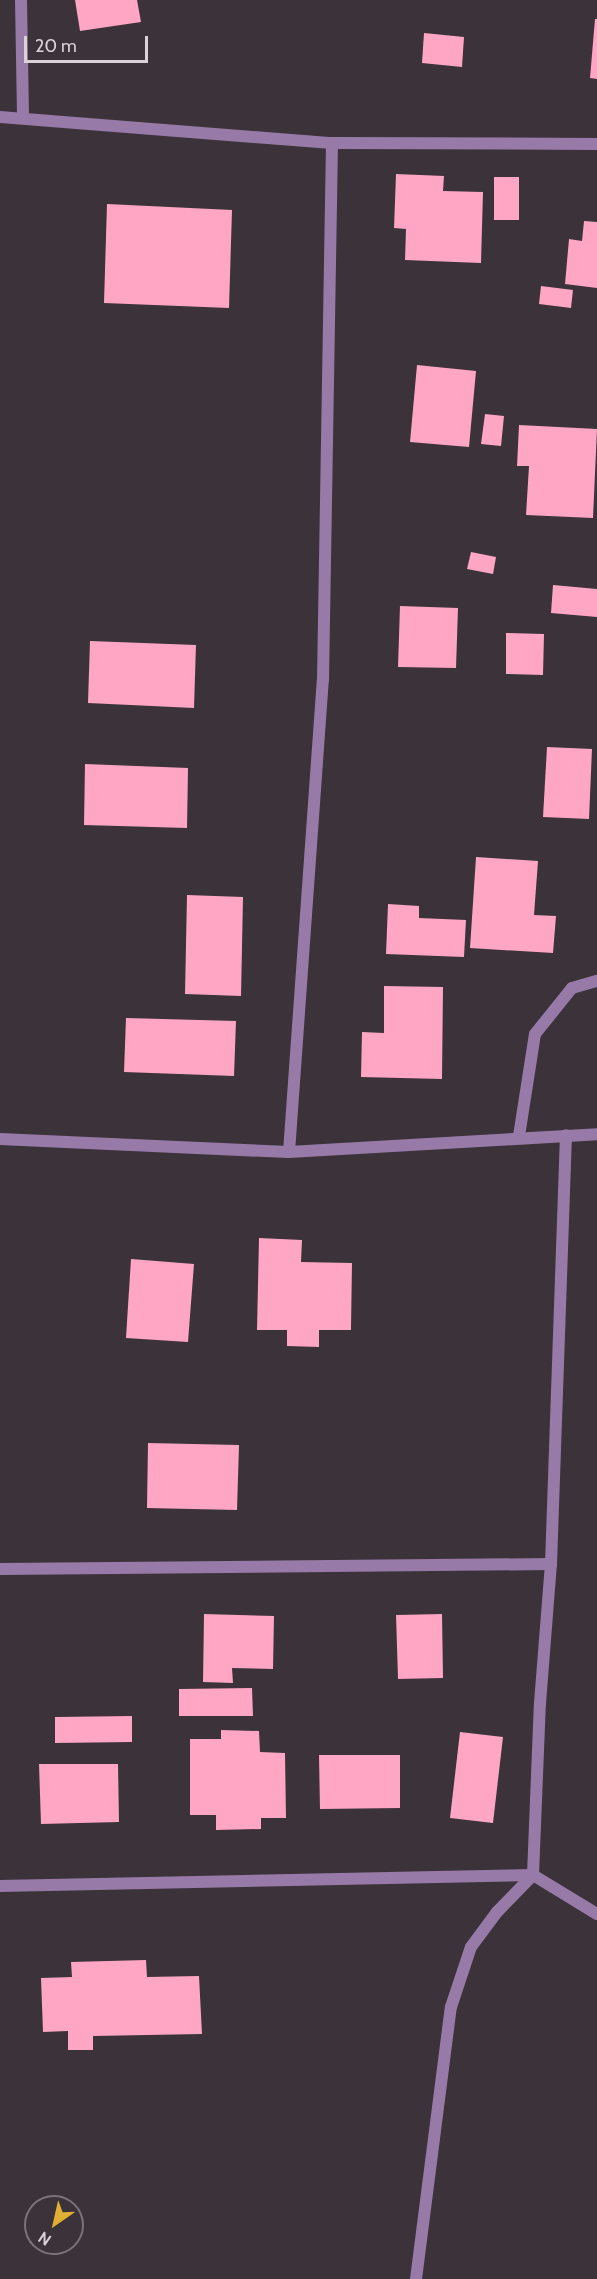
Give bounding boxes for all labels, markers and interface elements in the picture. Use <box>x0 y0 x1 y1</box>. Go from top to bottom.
scale bar <box>27 24 152 62</box>
text: 20 m <box>35 35 77 57</box>
north arrow <box>24 2195 84 2255</box>
text: N <box>35 2228 55 2250</box>

